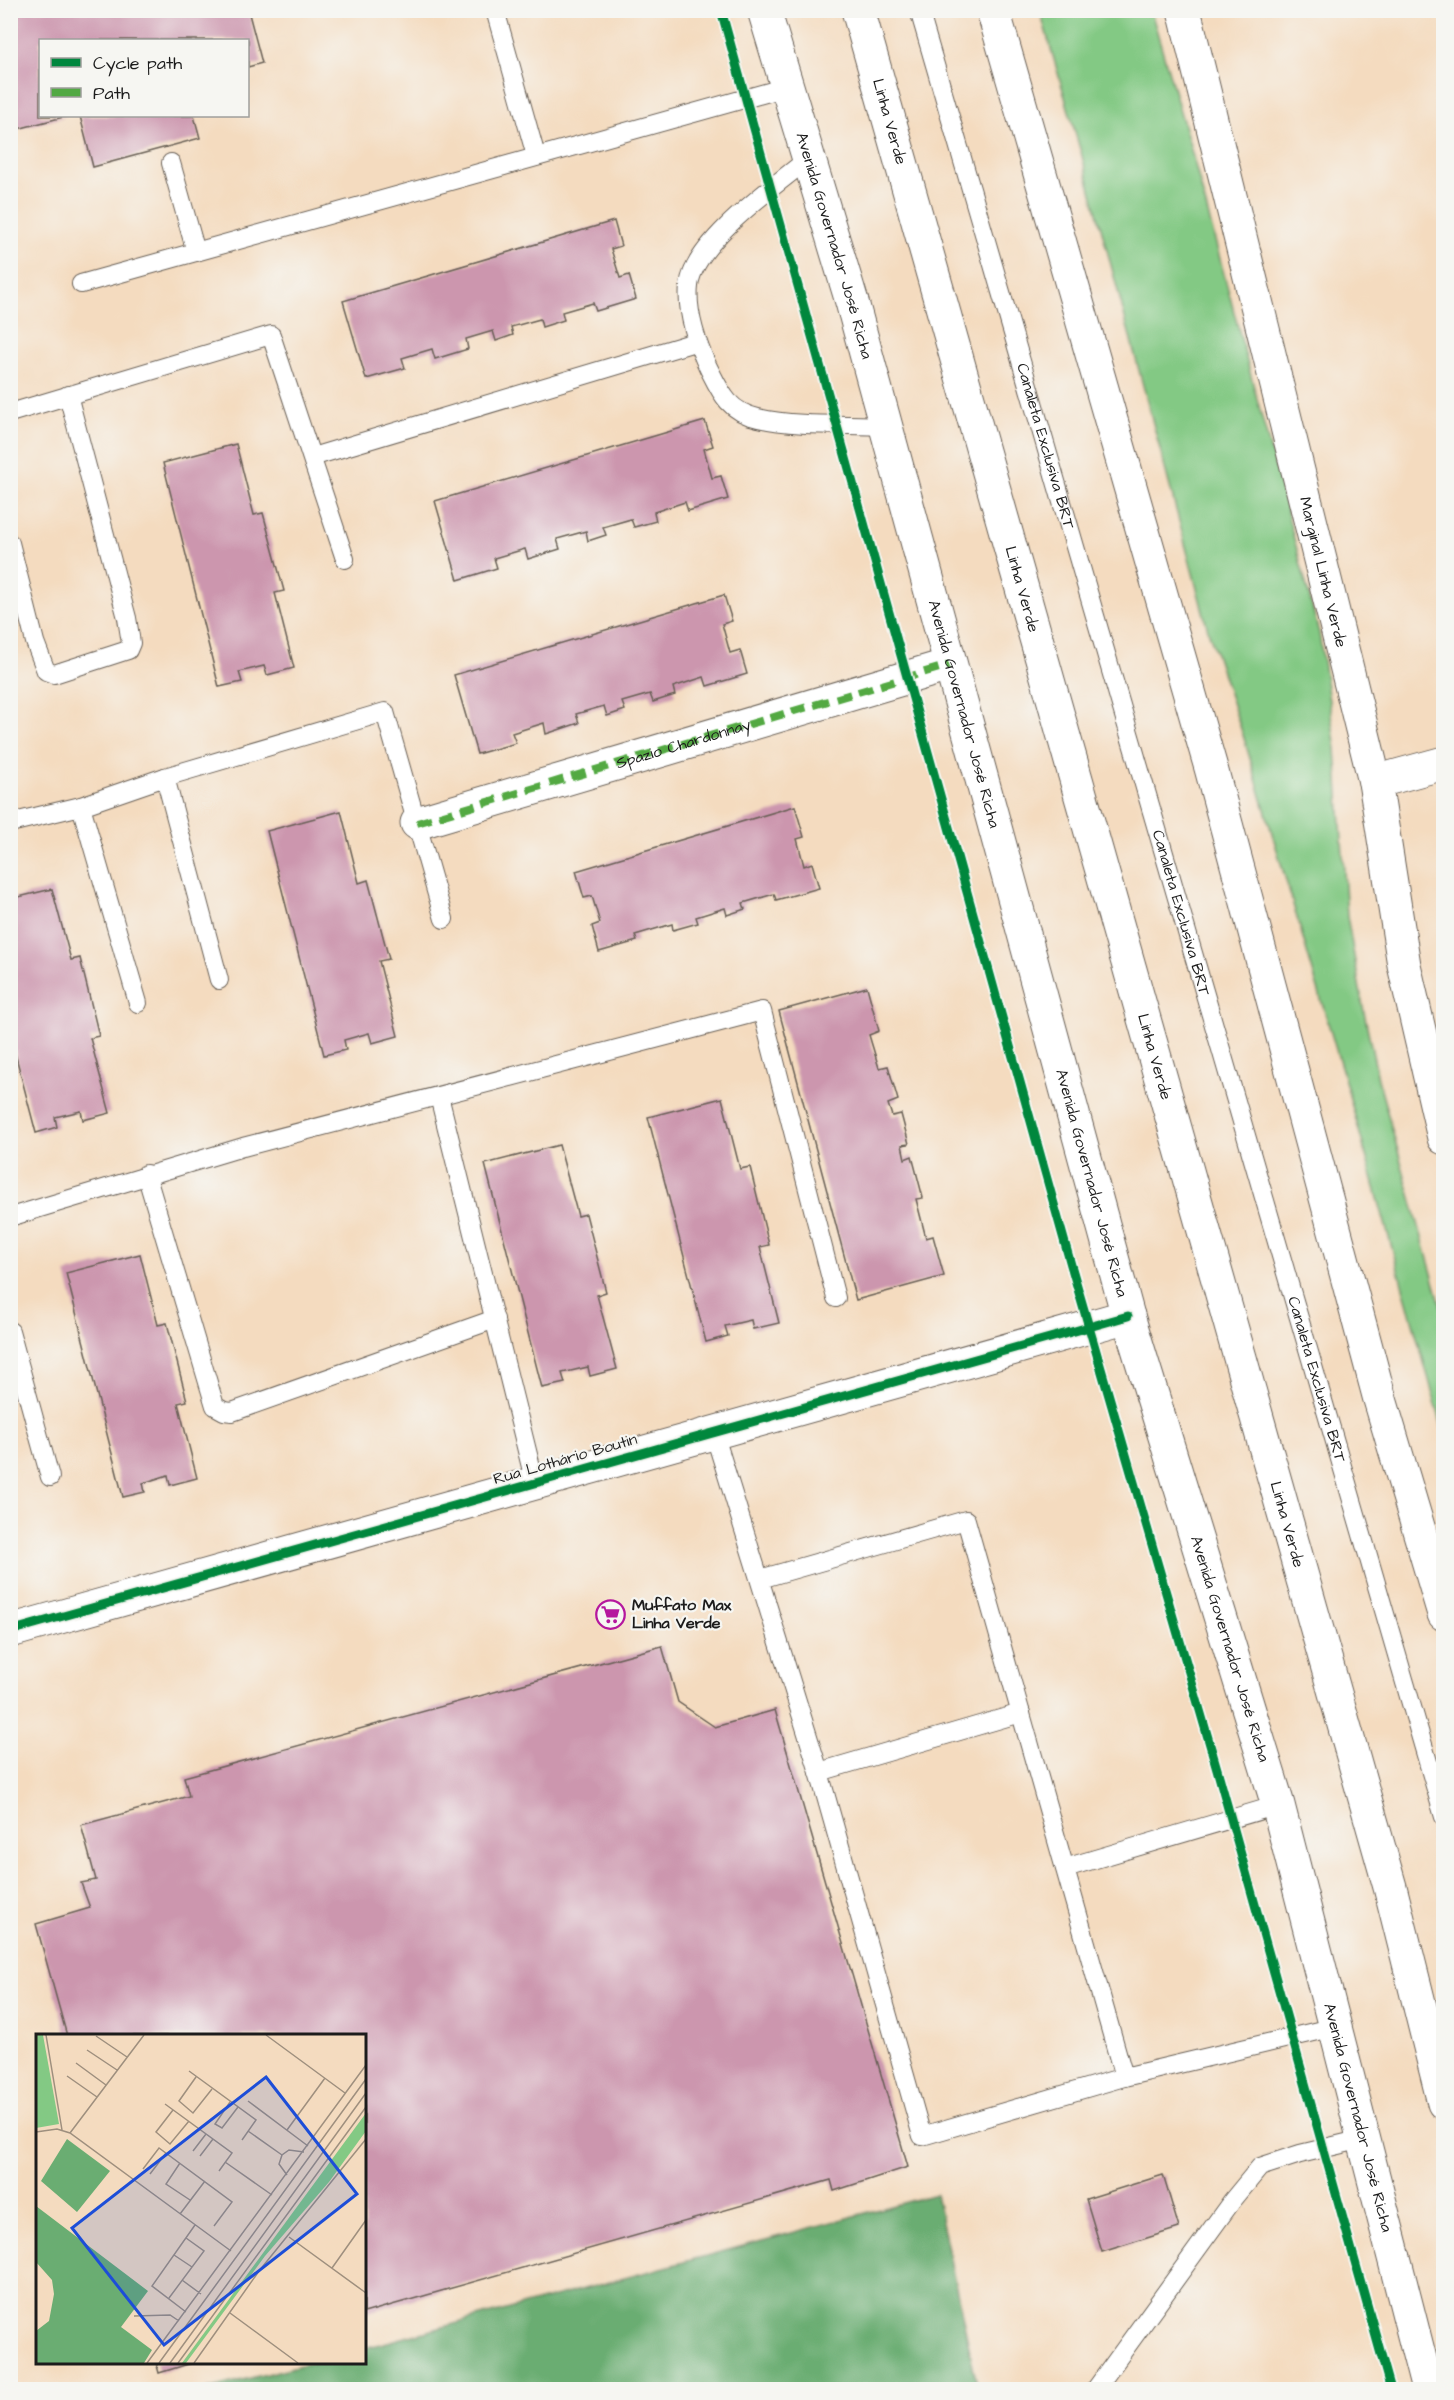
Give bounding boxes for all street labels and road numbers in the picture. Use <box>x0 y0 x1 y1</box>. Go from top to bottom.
street label: Linha Verde <box>867 76 912 167</box>
street label: Avenida Governador José Richa <box>790 130 878 362</box>
street label: Canaleta Exclusiva BRT <box>1011 361 1080 531</box>
street label: Marginal Linha Verde <box>1294 495 1352 650</box>
street label: Linha Verde <box>1000 544 1045 635</box>
street label: Avenida Governador José Richa <box>923 598 1006 830</box>
street label: Spazio Chardonnay <box>614 713 754 774</box>
street label: Canaleta Exclusiva BRT <box>1147 827 1216 998</box>
street label: Linha Verde <box>1132 1011 1177 1103</box>
street label: Avenida Governador José Richa <box>1050 1067 1133 1299</box>
street label: Canaleta Exclusiva BRT <box>1282 1294 1351 1465</box>
street label: Rua Lothário Boutin <box>490 1428 640 1490</box>
street label: Linha Verde <box>1265 1479 1310 1570</box>
street label: Avenida Governador José Richa <box>1185 1533 1275 1765</box>
street label: Avenida Governador José Richa <box>1318 2001 1398 2234</box>

